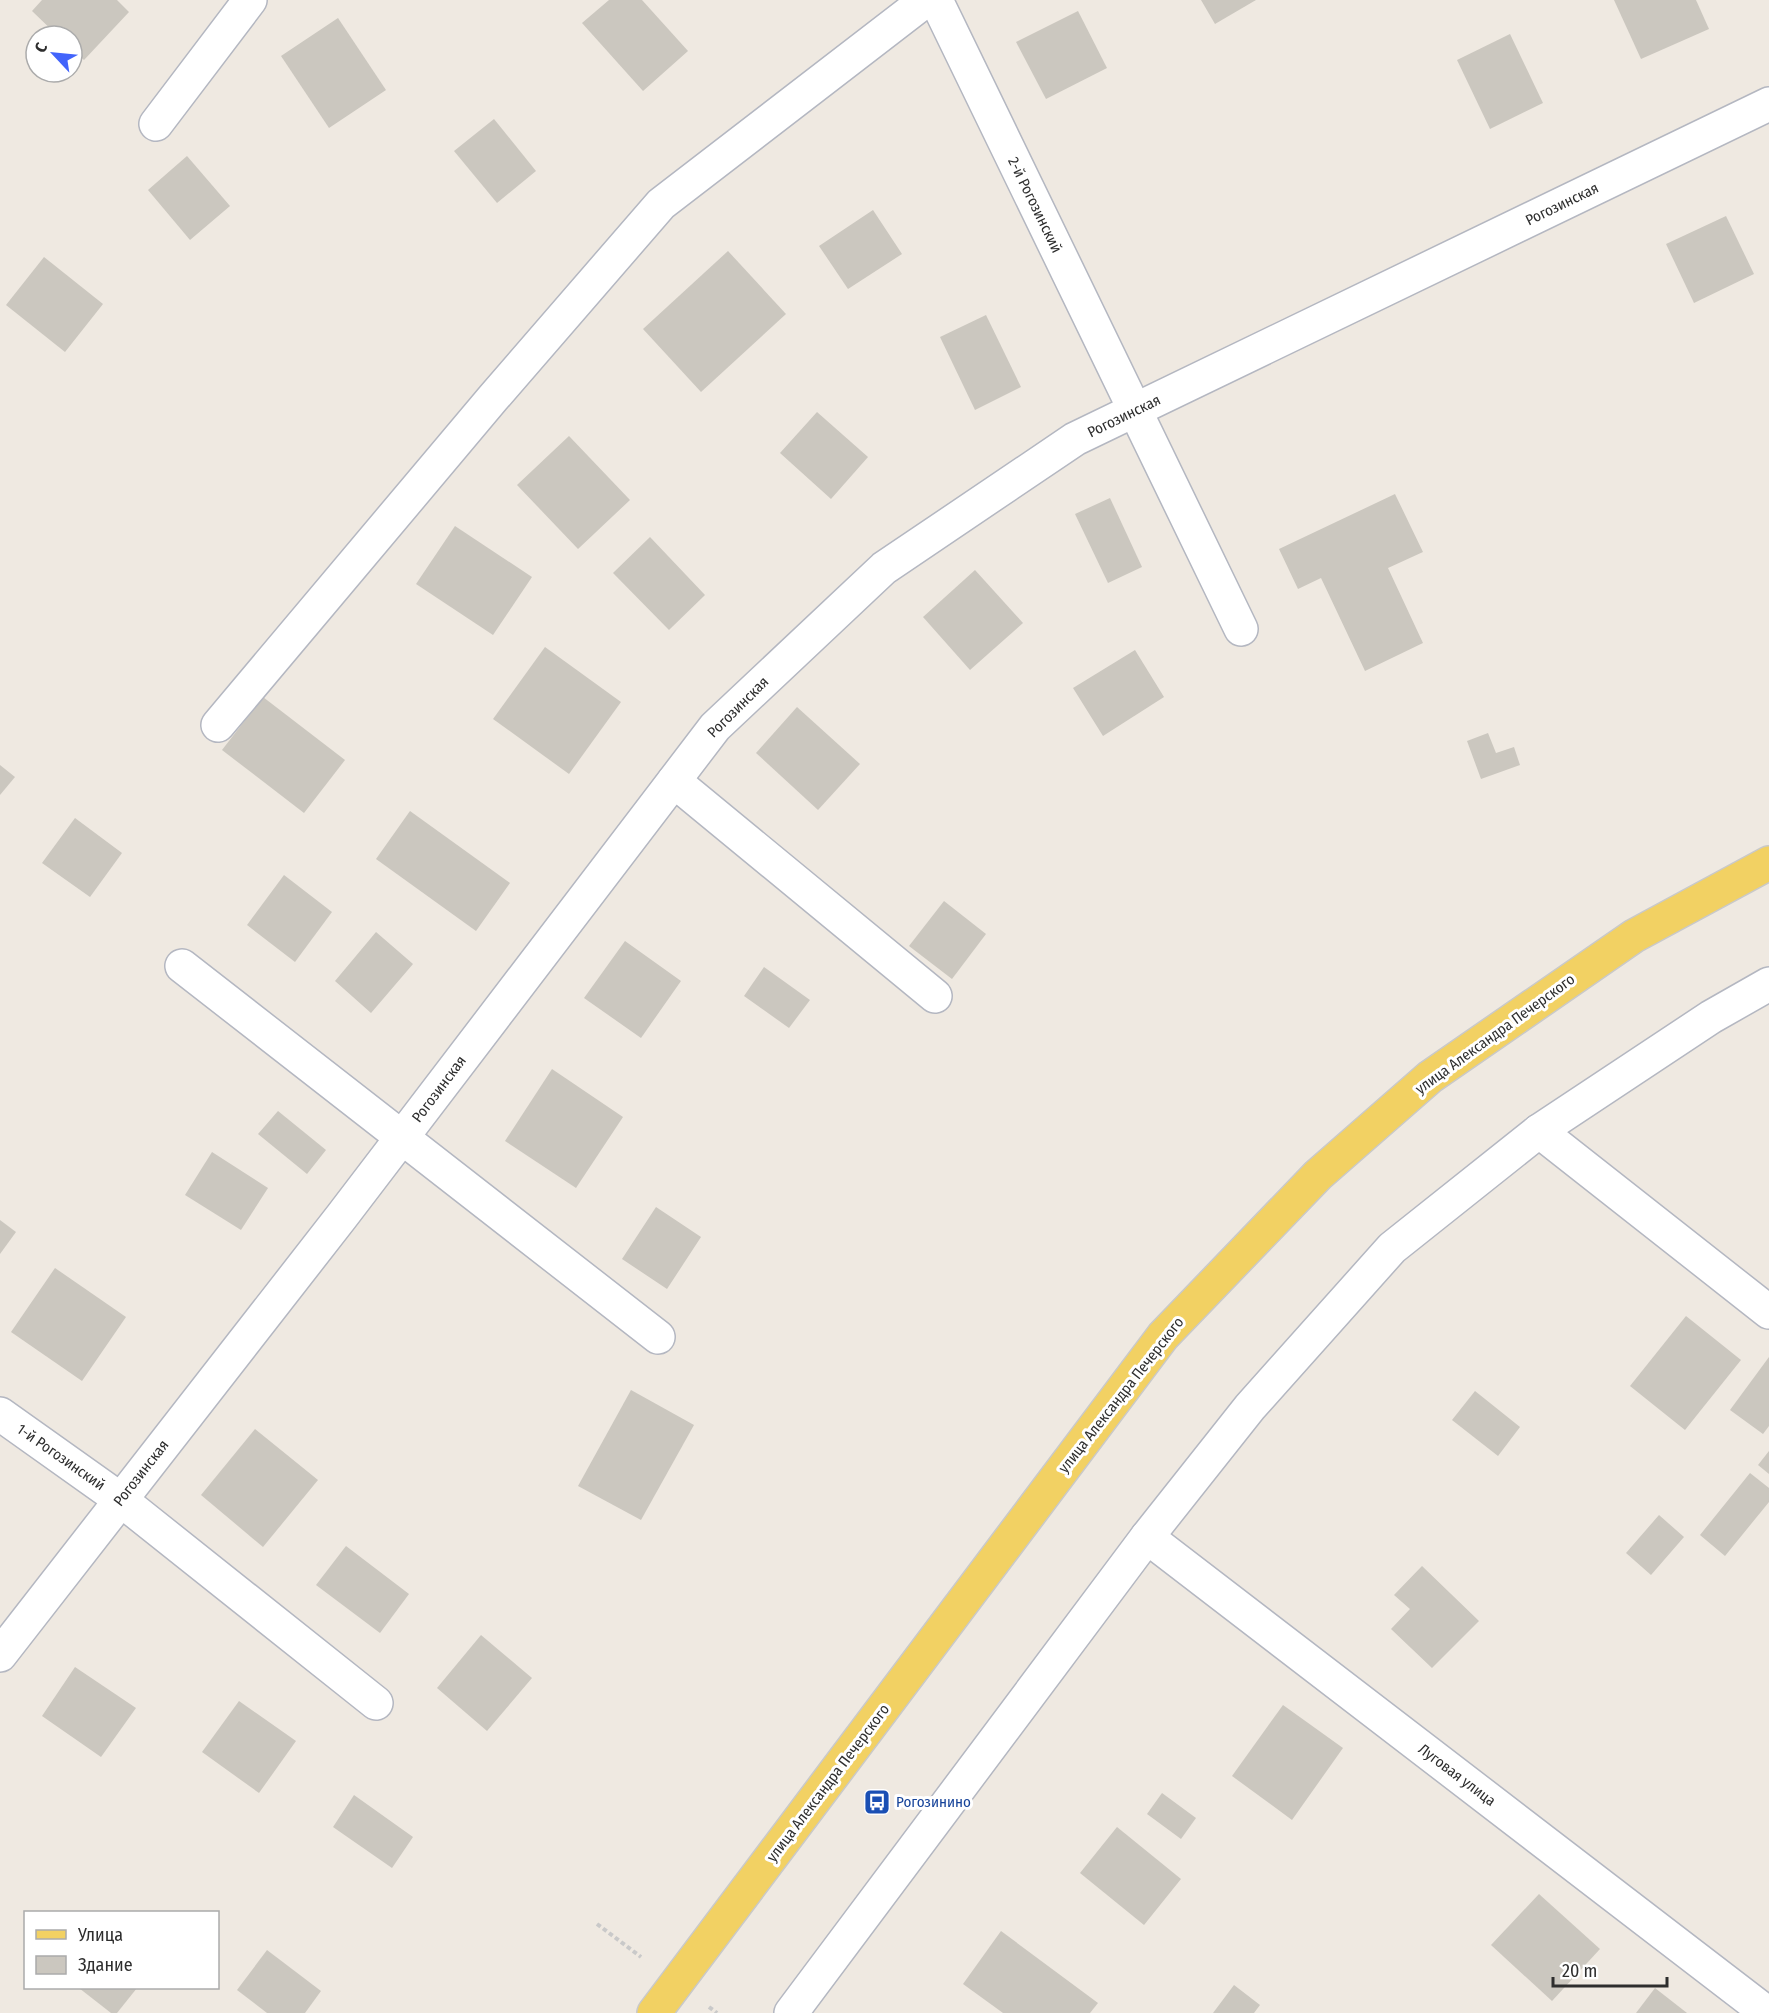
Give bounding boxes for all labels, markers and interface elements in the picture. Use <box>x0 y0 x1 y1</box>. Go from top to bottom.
north arrow <box>24 24 84 84</box>
text: С <box>31 39 52 56</box>
street label: 2-й Рогозинский <box>1004 154 1066 256</box>
street label: Рогозинская <box>1523 179 1601 229</box>
street label: Рогозинская <box>1085 391 1163 441</box>
street label: Рогозинская <box>704 673 772 741</box>
street label: улица Александра Печерского <box>1412 970 1578 1098</box>
street label: Рогозинская <box>408 1052 470 1126</box>
street label: улица Александра Печерского <box>1055 1313 1187 1476</box>
street label: 1-й Рогозинский <box>13 1420 109 1494</box>
street label: Рогозинская <box>110 1436 172 1510</box>
street label: улица Александра Печерского <box>763 1701 893 1865</box>
street label: Луговая улица <box>1415 1740 1499 1810</box>
bus stop icon: Рогозинино <box>862 1787 892 1817</box>
place label: Рогозинино <box>896 1793 971 1811</box>
legend <box>24 1911 219 1989</box>
text: Улица <box>77 1924 123 1946</box>
scale bar <box>1553 1950 1667 1988</box>
text: Здание <box>78 1954 133 1976</box>
text: 20 m <box>1562 1960 1597 1982</box>

